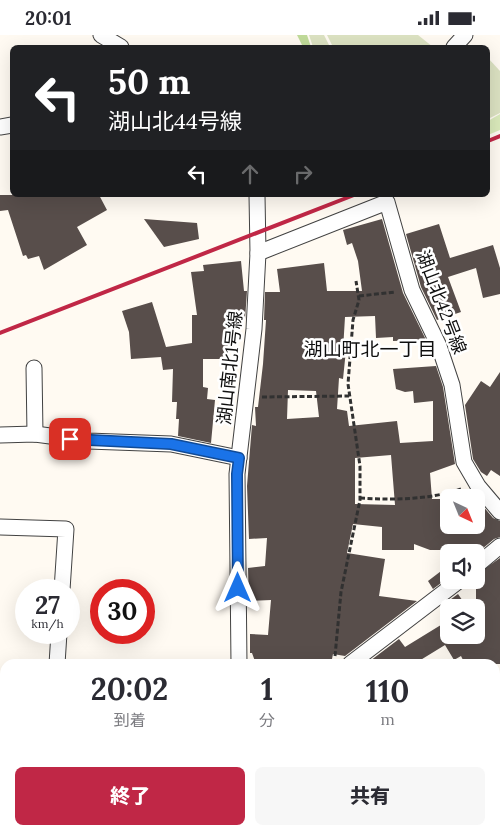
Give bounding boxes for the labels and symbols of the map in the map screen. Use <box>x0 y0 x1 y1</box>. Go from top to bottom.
street label: 湖山北42号線 <box>411 247 472 357</box>
street label: 湖山南北1号線 <box>212 310 247 426</box>
district label: 湖山町北一丁目 <box>303 337 437 361</box>
pin <box>49 418 91 460</box>
north arrow <box>440 489 485 534</box>
position arrow <box>211 561 263 613</box>
speed limit sign: 30 <box>90 579 155 644</box>

